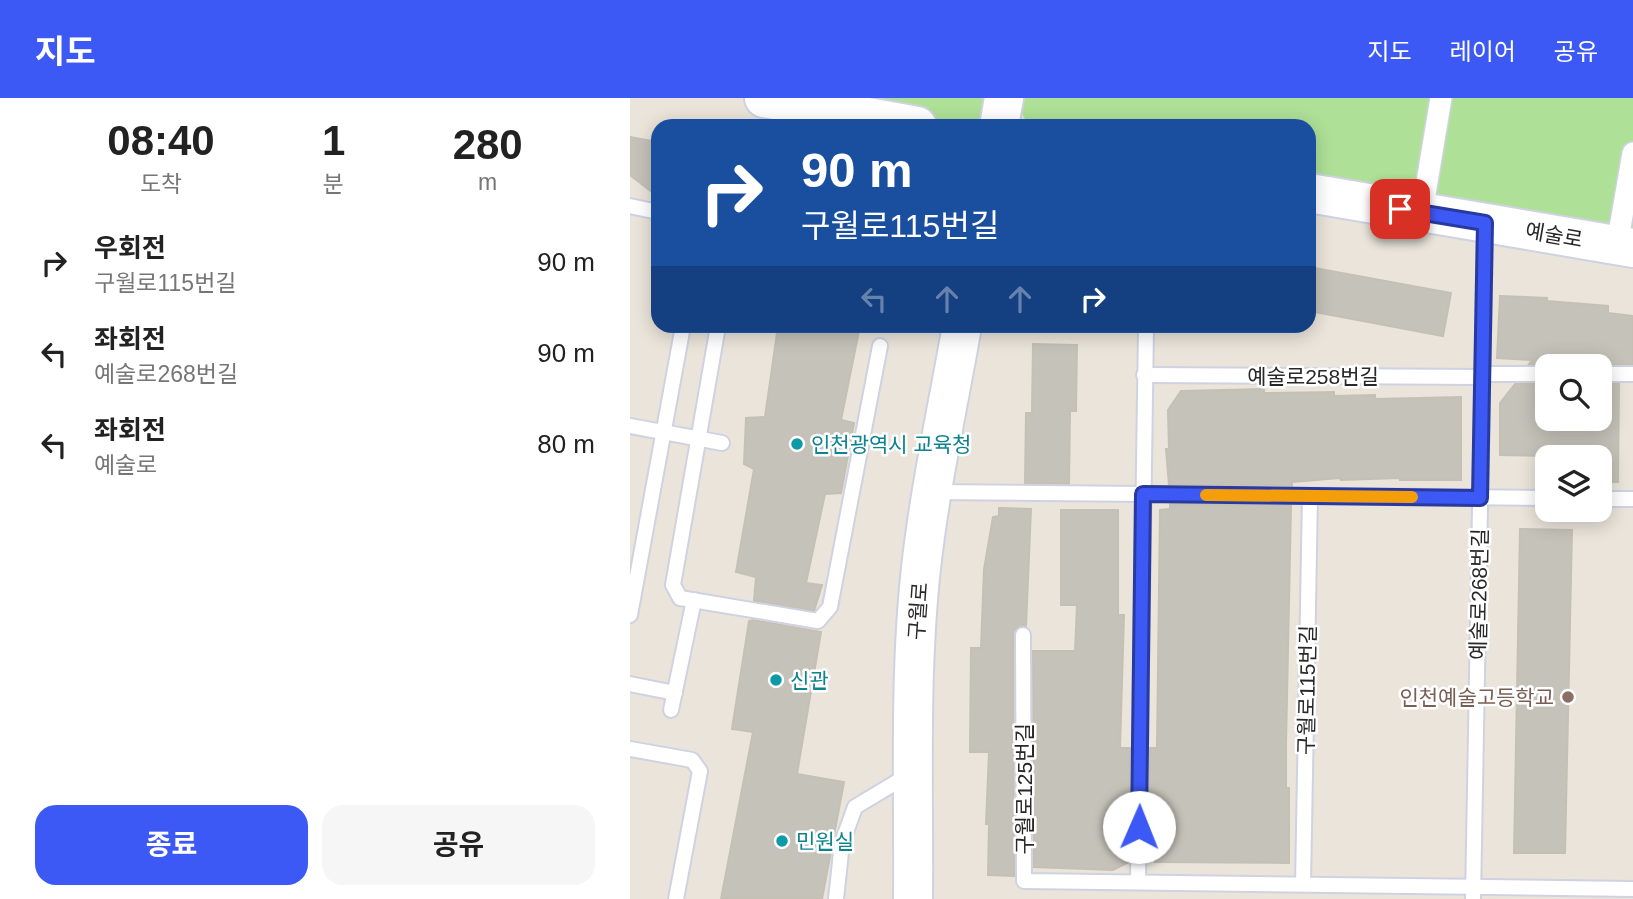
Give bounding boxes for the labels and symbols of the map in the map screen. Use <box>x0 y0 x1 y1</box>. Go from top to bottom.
pin <box>1370 179 1430 239</box>
street label: 예술로 <box>1523 219 1585 251</box>
street label: 예술로258번길 <box>1247 365 1379 388</box>
place label: 인천광역시 교육청 <box>811 433 971 456</box>
marker: 인천광역시 교육청 <box>789 436 805 452</box>
street label: 예술로268번길 <box>1466 528 1492 660</box>
street label: 구월로 <box>905 581 931 641</box>
street label: 구월로115번길 <box>1294 625 1320 755</box>
place label: 신관 <box>790 669 829 692</box>
marker: 신관 <box>768 672 784 688</box>
place label: 인천예술고등학교 <box>1399 686 1554 709</box>
marker: 인천예술고등학교 <box>1560 689 1576 705</box>
street label: 구월로125번길 <box>1013 723 1036 855</box>
position arrow <box>1102 790 1176 864</box>
place label: 민원실 <box>796 830 854 853</box>
marker: 민원실 <box>774 833 790 849</box>

